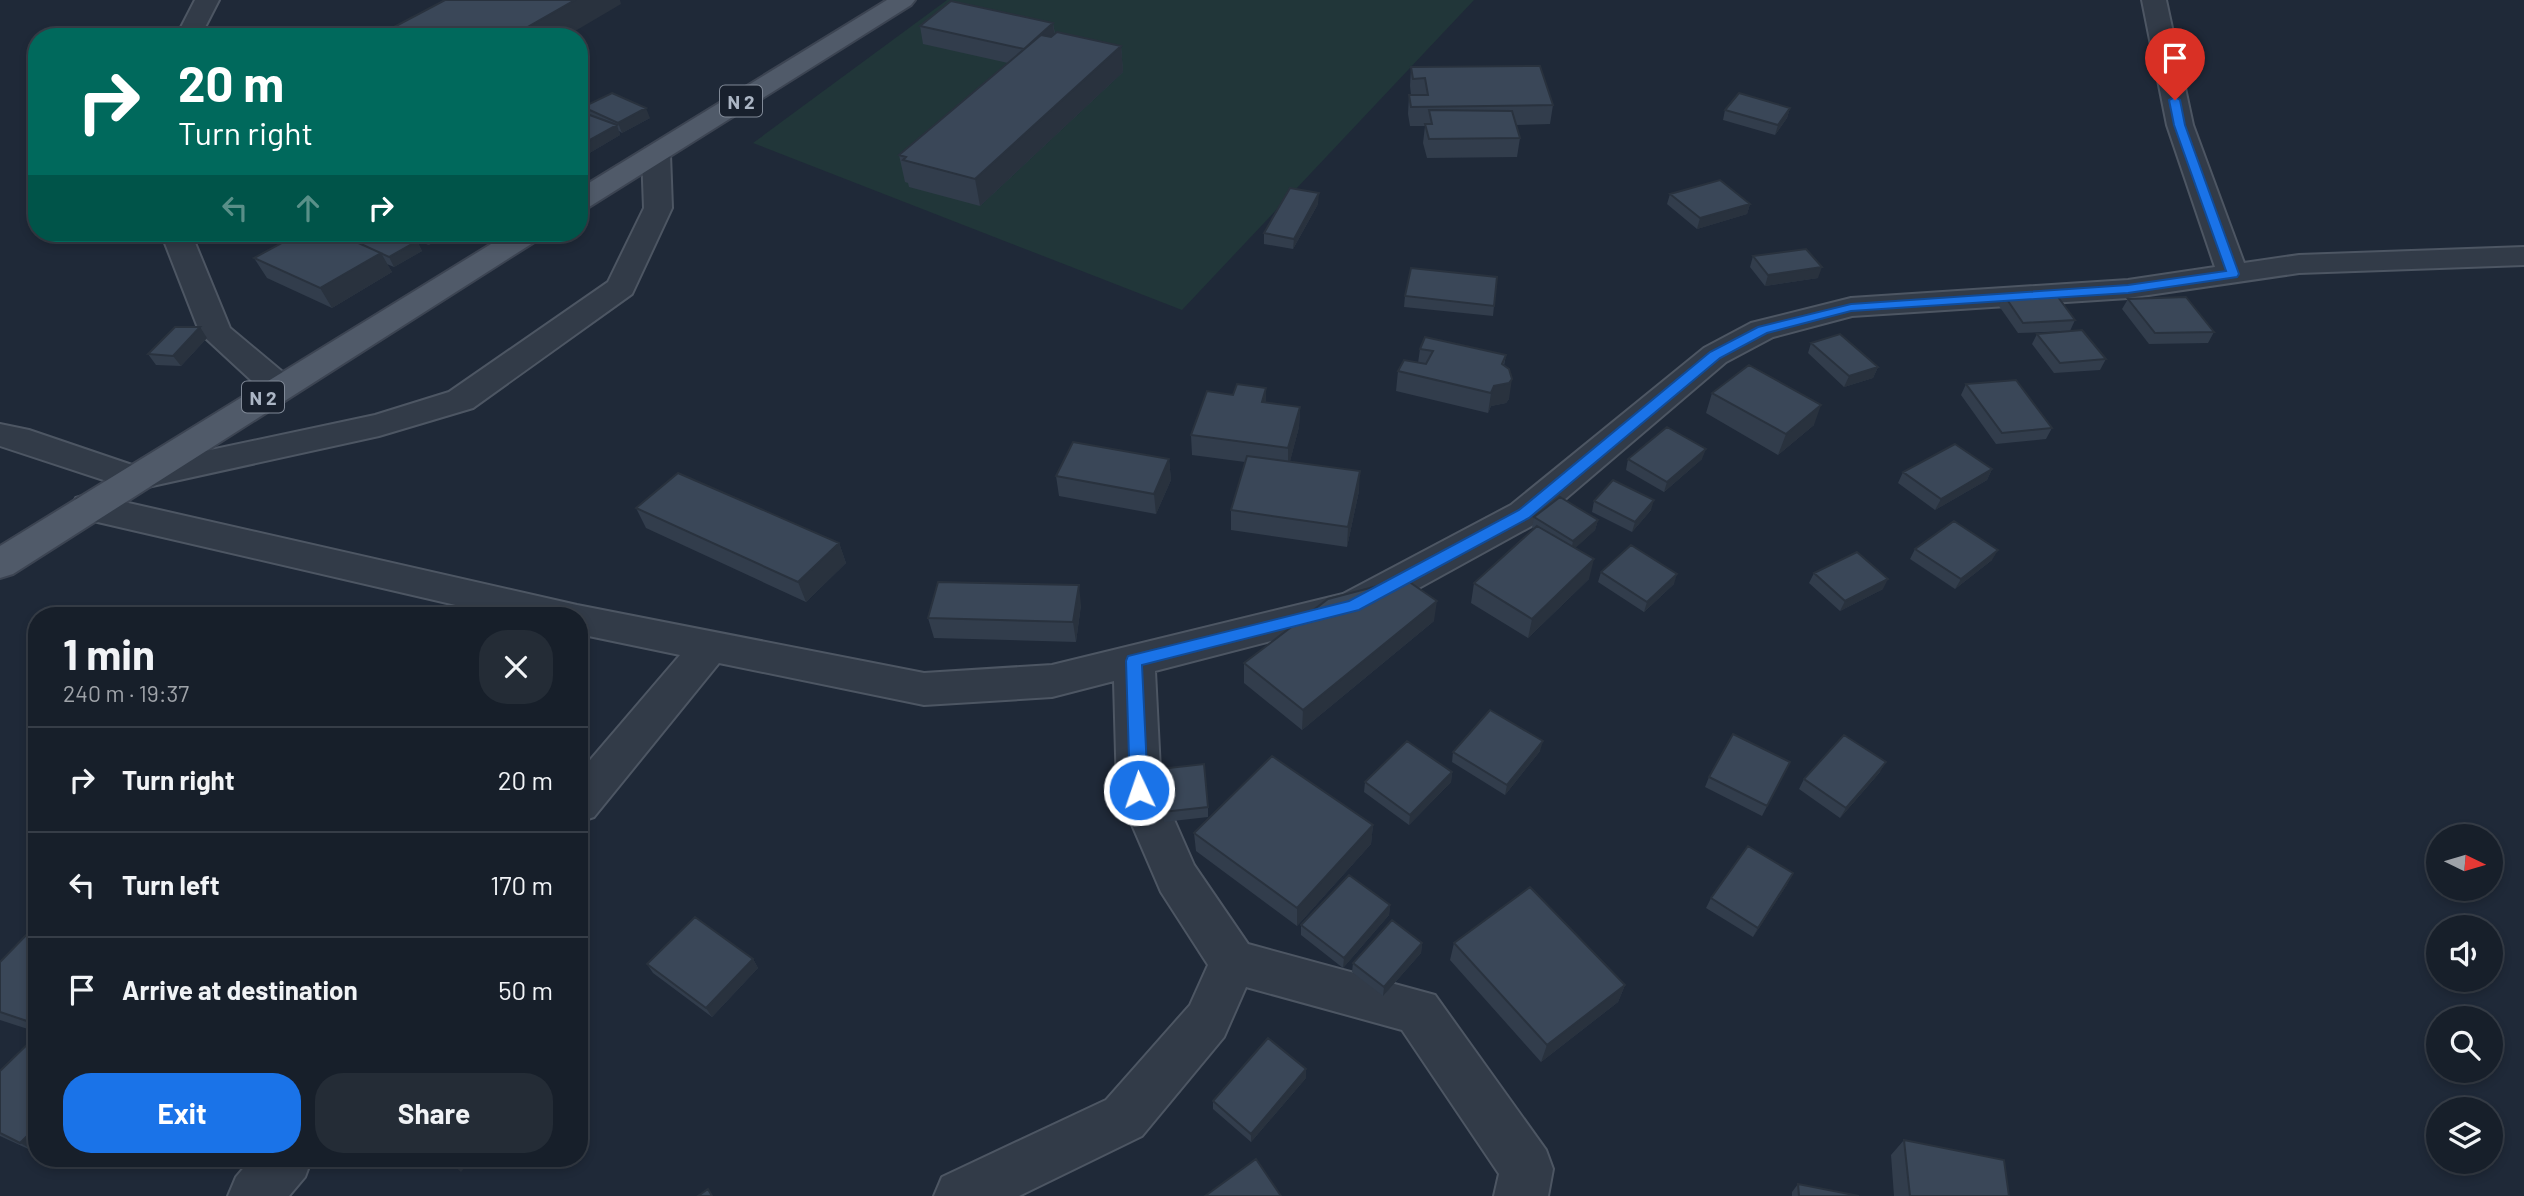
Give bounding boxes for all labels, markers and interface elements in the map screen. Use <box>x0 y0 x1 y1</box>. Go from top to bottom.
pin <box>2145 28 2205 100</box>
icon: arrive <box>2156 39 2194 77</box>
text: 20 m <box>178 53 284 112</box>
icon: right <box>63 56 154 147</box>
road number: N 2 <box>720 86 762 116</box>
text: Turn right <box>178 113 313 151</box>
icon: left <box>216 189 254 227</box>
icon: ahead <box>289 189 327 227</box>
icon: right <box>362 189 400 227</box>
road number: N 2 <box>242 382 284 412</box>
text: 1 min <box>63 628 155 678</box>
button: close <box>479 630 553 704</box>
text: 240 m · 19:37 <box>63 679 189 707</box>
position arrow <box>1102 753 1176 827</box>
icon: right <box>63 761 101 799</box>
text: Turn right <box>122 764 235 795</box>
text: 20 m <box>498 764 553 795</box>
north arrow <box>2426 824 2502 901</box>
map controls <box>2426 824 2503 1174</box>
icon: left <box>63 866 101 904</box>
text: Turn left <box>122 869 220 900</box>
text: 170 m <box>490 869 553 900</box>
button: sound <box>2426 915 2503 992</box>
icon: arrive <box>63 971 101 1009</box>
text: Arrive at destination <box>122 974 358 1005</box>
text: 50 m <box>498 974 553 1005</box>
button: search <box>2426 1006 2503 1083</box>
button: Exit <box>63 1073 301 1153</box>
button: Share <box>315 1073 553 1153</box>
button: layers <box>2426 1097 2503 1174</box>

